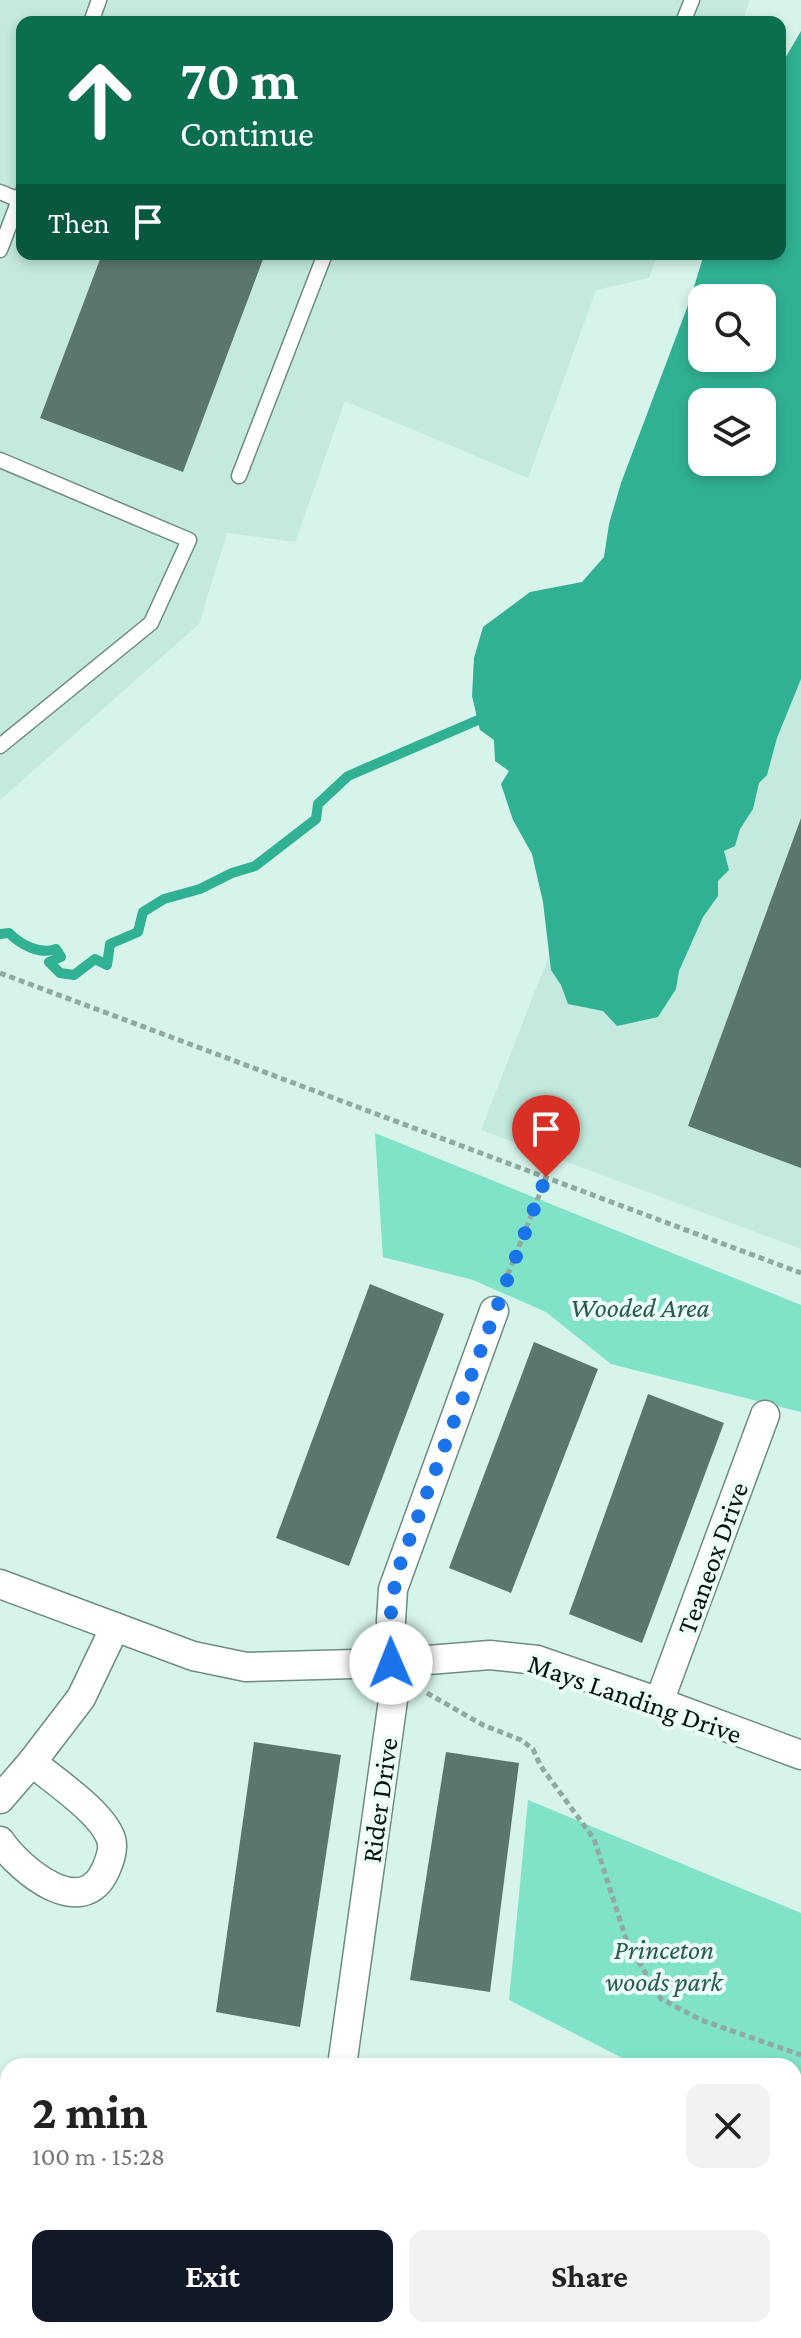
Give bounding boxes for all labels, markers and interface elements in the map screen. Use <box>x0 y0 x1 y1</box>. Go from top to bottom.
icon: ahead <box>48 48 152 152</box>
text: 70 m <box>180 49 299 111</box>
text: Continue <box>180 114 314 154</box>
icon: arrive <box>126 200 170 244</box>
text: Then <box>48 206 110 239</box>
map controls <box>688 284 776 476</box>
button: search <box>688 284 776 372</box>
button: layers <box>688 388 776 476</box>
pin <box>512 1095 580 1177</box>
icon: arrive <box>524 1107 568 1151</box>
park label: Wooded Area <box>570 1292 710 1323</box>
street label: Teaneox Drive <box>671 1478 754 1638</box>
position arrow <box>349 1621 433 1705</box>
street label: Mays Landing Drive <box>524 1647 746 1750</box>
street label: Rider Drive <box>355 1736 404 1865</box>
park label: Princeton woods park <box>605 1934 724 1997</box>
button: close <box>686 2084 770 2168</box>
text: 2 min <box>32 2085 148 2138</box>
text: 100 m · 15:28 <box>32 2142 165 2171</box>
button: Exit <box>32 2230 393 2322</box>
button: Share <box>409 2230 770 2322</box>

